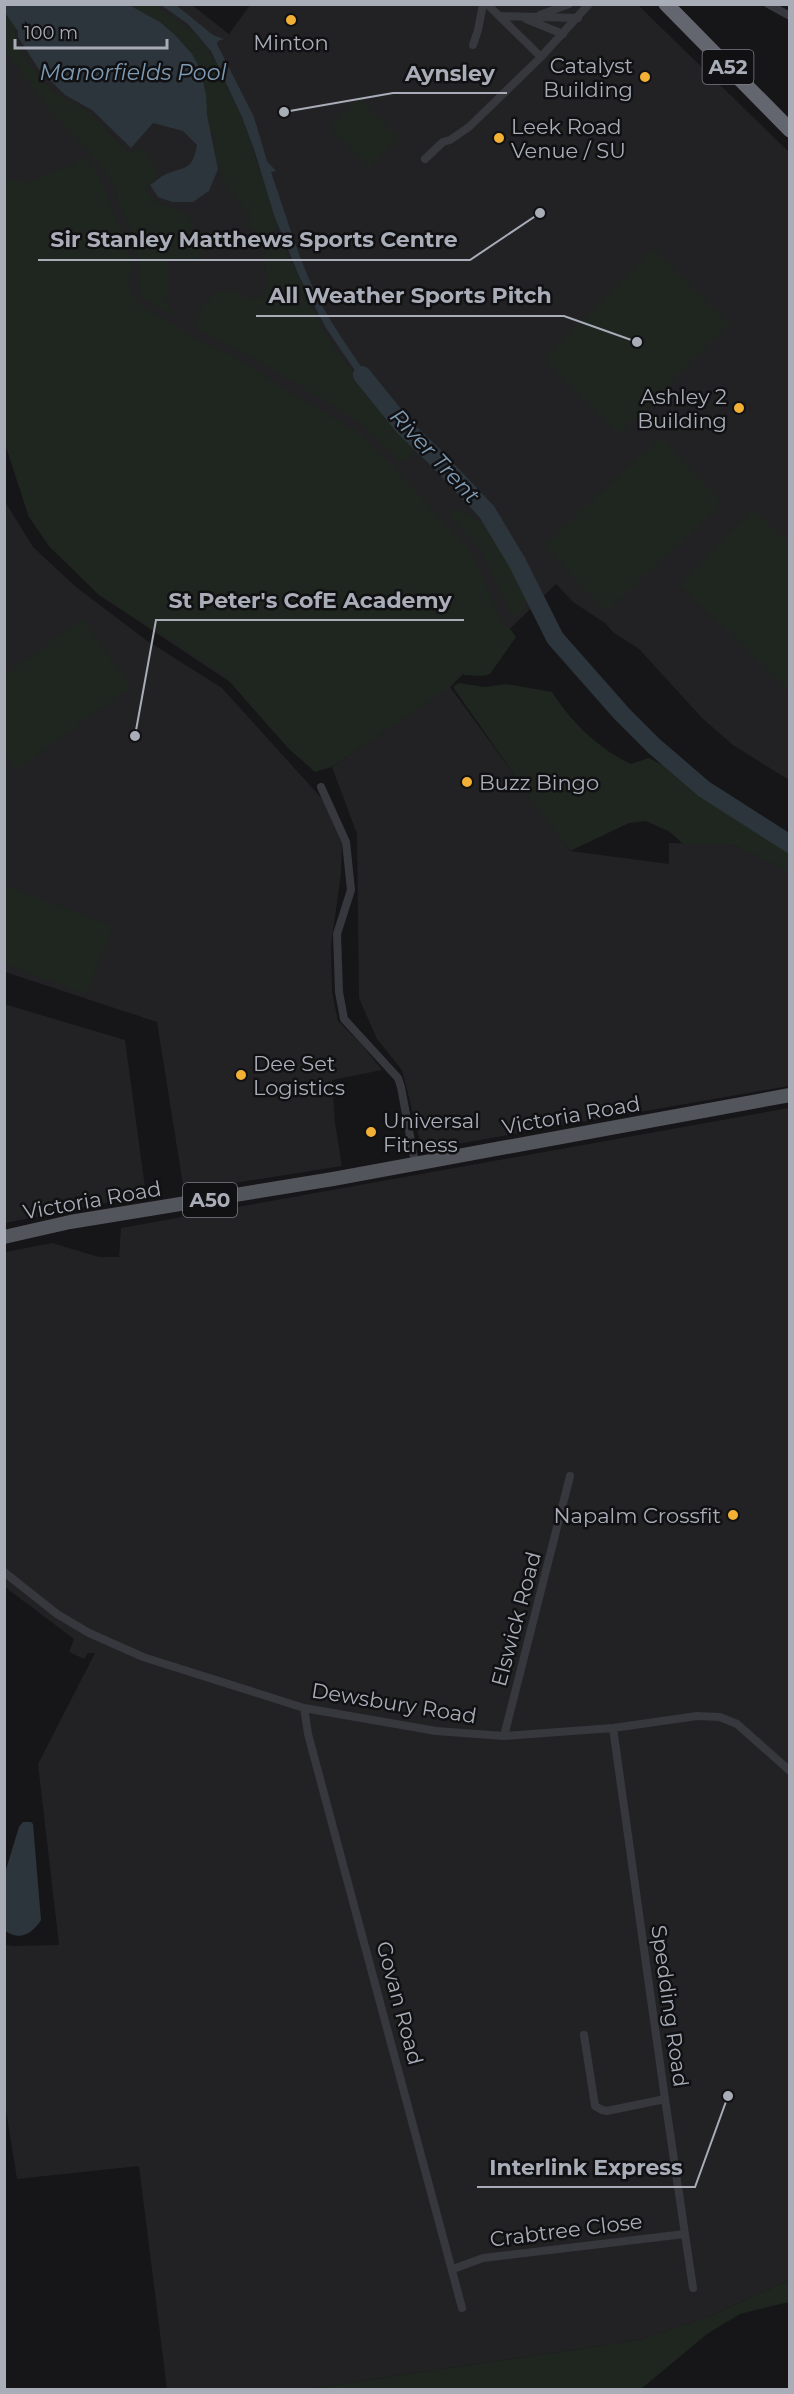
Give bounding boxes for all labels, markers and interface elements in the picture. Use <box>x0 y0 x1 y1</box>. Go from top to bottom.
scale bar <box>15 12 166 50</box>
marker: Minton <box>284 13 298 27</box>
text: 100 m <box>24 22 78 44</box>
place label: Minton <box>253 30 329 55</box>
road number: A52 <box>702 50 754 84</box>
callout: Aynsley <box>393 53 507 93</box>
place label: Catalyst Building <box>543 53 633 102</box>
water label: Manorfields Pool <box>40 59 226 86</box>
text: Aynsley <box>404 60 496 87</box>
marker: Catalyst Building <box>638 70 652 84</box>
place label: Leek Road Venue / SU <box>511 114 626 163</box>
marker: Leek Road Venue / SU <box>492 131 506 145</box>
callout: Sir Stanley Matthews Sports Centre <box>38 220 470 260</box>
text: Sir Stanley Matthews Sports Centre <box>50 226 458 253</box>
callout: All Weather Sports Pitch <box>256 276 564 316</box>
text: All Weather Sports Pitch <box>267 282 552 309</box>
place label: Ashley 2 Building <box>637 384 727 433</box>
marker: Ashley 2 Building <box>732 401 746 415</box>
water label: River Trent <box>384 403 486 509</box>
callout: St Peter's CofE Academy <box>156 580 464 620</box>
text: St Peter's CofE Academy <box>168 587 452 614</box>
place label: Buzz Bingo <box>479 770 599 795</box>
marker: Buzz Bingo <box>460 775 474 789</box>
place label: Dee Set Logistics <box>253 1051 345 1100</box>
marker: Dee Set Logistics <box>234 1068 248 1082</box>
street label: Victoria Road <box>500 1091 642 1139</box>
place label: Universal Fitness <box>383 1108 480 1157</box>
marker: Universal Fitness <box>364 1125 378 1139</box>
street label: Victoria Road <box>21 1176 163 1224</box>
road number: A50 <box>183 1183 237 1217</box>
place label: Napalm Crossfit <box>554 1503 721 1528</box>
marker: Napalm Crossfit <box>726 1508 740 1522</box>
street label: Elswick Road <box>486 1549 546 1689</box>
street label: Dewsbury Road <box>310 1678 478 1728</box>
street label: Spedding Road <box>646 1924 694 2088</box>
street label: Govan Road <box>371 1938 429 2068</box>
callout: Interlink Express <box>477 2147 695 2187</box>
text: Interlink Express <box>489 2154 683 2181</box>
street label: Crabtree Close <box>488 2208 644 2252</box>

